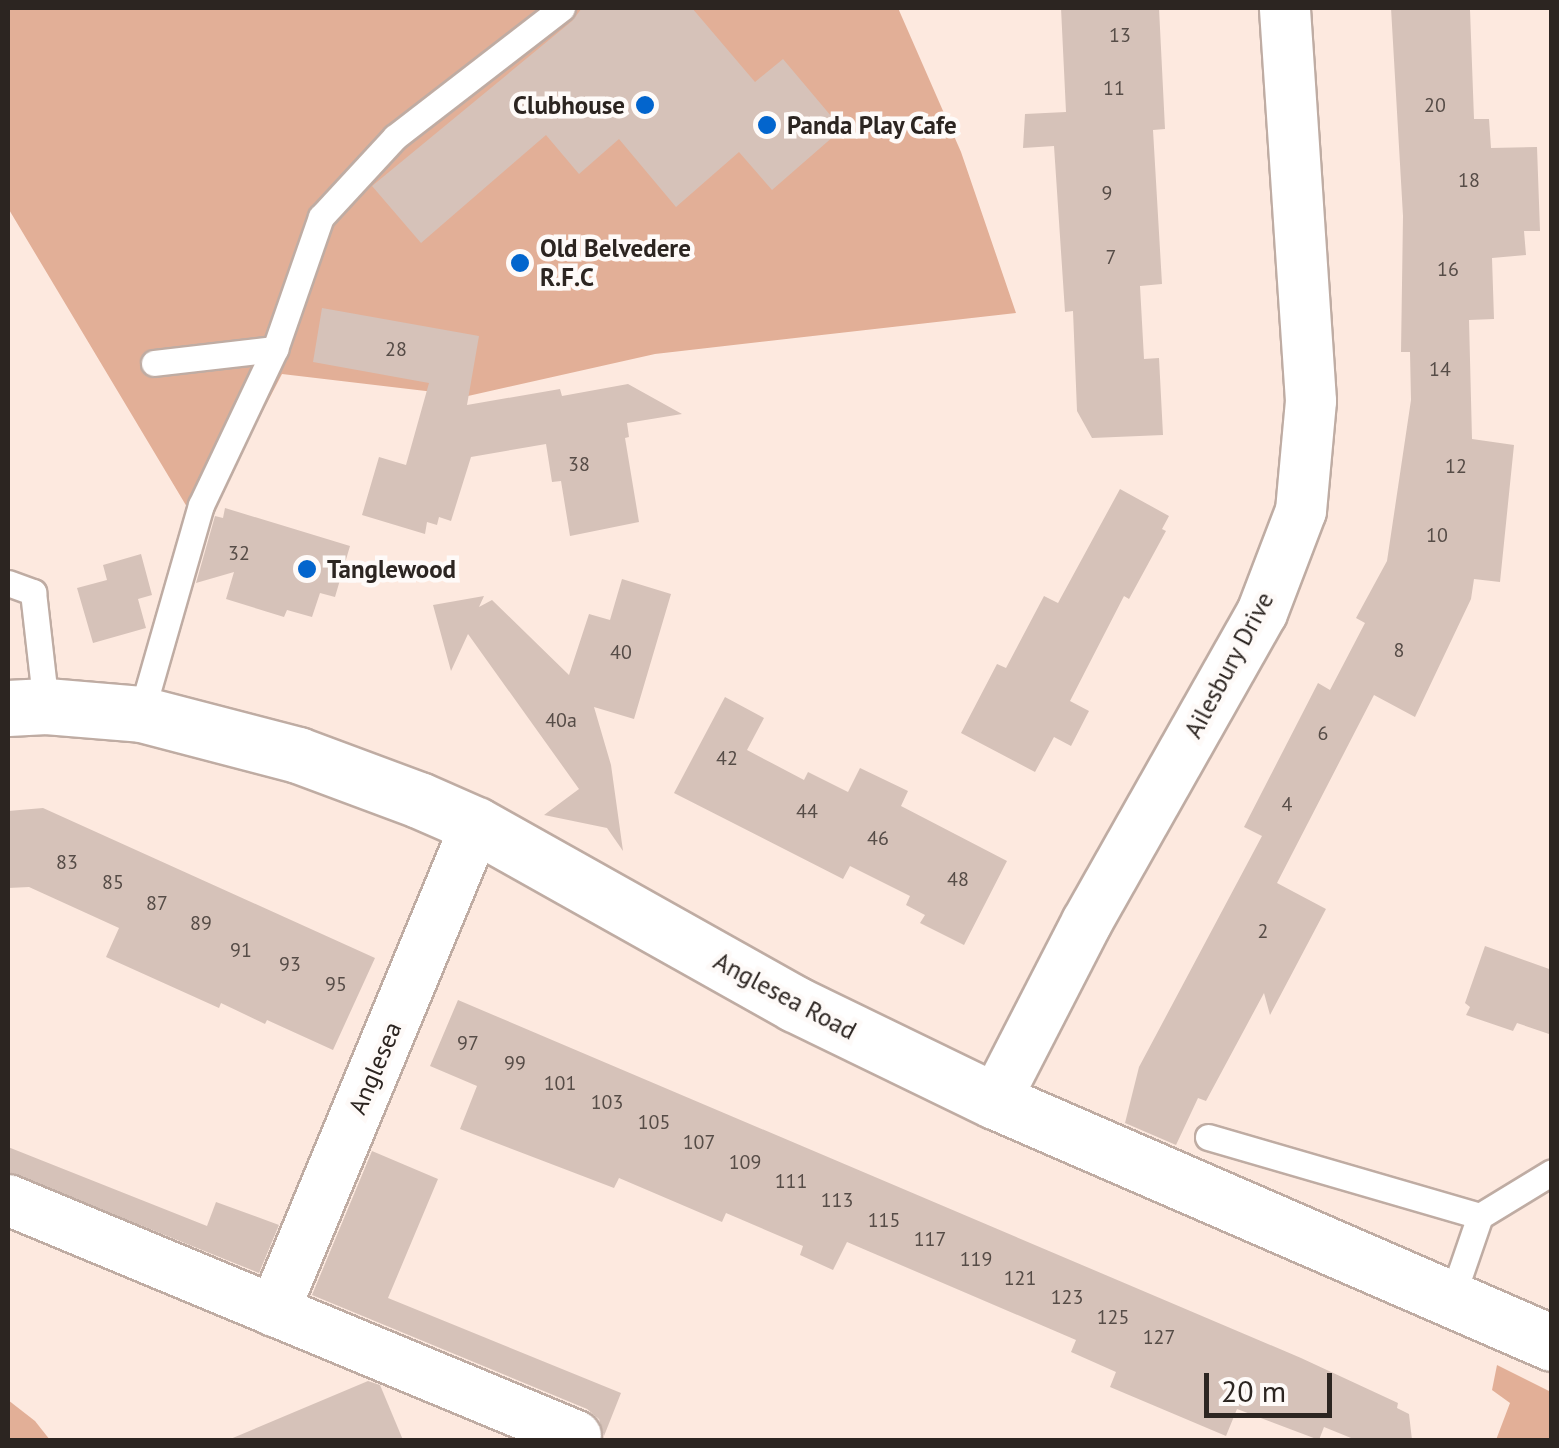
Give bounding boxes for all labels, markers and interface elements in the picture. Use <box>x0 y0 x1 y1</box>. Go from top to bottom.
house number: 13 <box>1109 23 1131 47</box>
house number: 11 <box>1103 76 1125 100</box>
place label: Clubhouse <box>513 90 625 120</box>
house number: 20 <box>1424 93 1446 117</box>
marker: Clubhouse <box>634 94 656 116</box>
place label: Panda Play Cafe <box>787 110 958 140</box>
marker: Panda Play Cafe <box>756 114 778 136</box>
house number: 18 <box>1458 168 1480 192</box>
house number: 9 <box>1102 181 1112 205</box>
place label: Old Belvedere R.F.C <box>540 234 691 293</box>
house number: 7 <box>1106 245 1116 269</box>
marker: Old Belvedere R.F.C <box>509 252 531 274</box>
house number: 16 <box>1437 257 1459 281</box>
house number: 28 <box>385 337 407 361</box>
house number: 14 <box>1429 357 1451 381</box>
house number: 38 <box>568 452 590 476</box>
house number: 12 <box>1445 454 1467 478</box>
house number: 10 <box>1426 523 1448 547</box>
house number: 32 <box>228 541 250 565</box>
place label: Tanglewood <box>327 554 456 584</box>
marker: Tanglewood <box>296 558 318 580</box>
street label: Ailesbury Drive <box>1178 587 1280 743</box>
house number: 8 <box>1394 638 1404 662</box>
house number: 40 <box>610 640 632 664</box>
house number: 40a <box>545 708 577 732</box>
house number: 6 <box>1318 721 1328 745</box>
house number: 42 <box>716 746 738 770</box>
house number: 4 <box>1282 792 1292 816</box>
house number: 44 <box>796 799 818 823</box>
house number: 46 <box>867 826 889 850</box>
house number: 83 <box>56 850 78 874</box>
house number: 48 <box>947 867 969 891</box>
house number: 85 <box>102 870 124 894</box>
house number: 87 <box>146 891 168 915</box>
house number: 89 <box>190 911 212 935</box>
house number: 2 <box>1258 919 1268 943</box>
house number: 91 <box>230 938 252 962</box>
street label: Anglesea Road <box>709 946 861 1046</box>
house number: 93 <box>279 952 301 976</box>
house number: 95 <box>325 972 347 996</box>
street label: Anglesea <box>342 1017 408 1119</box>
house number: 97 <box>457 1031 479 1055</box>
house number: 99 <box>504 1051 526 1075</box>
house number: 101 <box>544 1071 576 1095</box>
house number: 103 <box>591 1090 623 1114</box>
house number: 105 <box>638 1110 670 1134</box>
house number: 107 <box>683 1130 715 1154</box>
house number: 109 <box>729 1150 761 1174</box>
house number: 111 <box>775 1169 807 1193</box>
house number: 113 <box>821 1188 853 1212</box>
house number: 115 <box>868 1208 900 1232</box>
house number: 117 <box>914 1227 946 1251</box>
house number: 119 <box>960 1247 992 1271</box>
house number: 121 <box>1004 1266 1036 1290</box>
house number: 123 <box>1051 1285 1083 1309</box>
house number: 125 <box>1097 1305 1129 1329</box>
house number: 127 <box>1143 1325 1175 1349</box>
scale bar <box>1209 1353 1336 1415</box>
text: 20 m <box>1221 1371 1286 1410</box>

